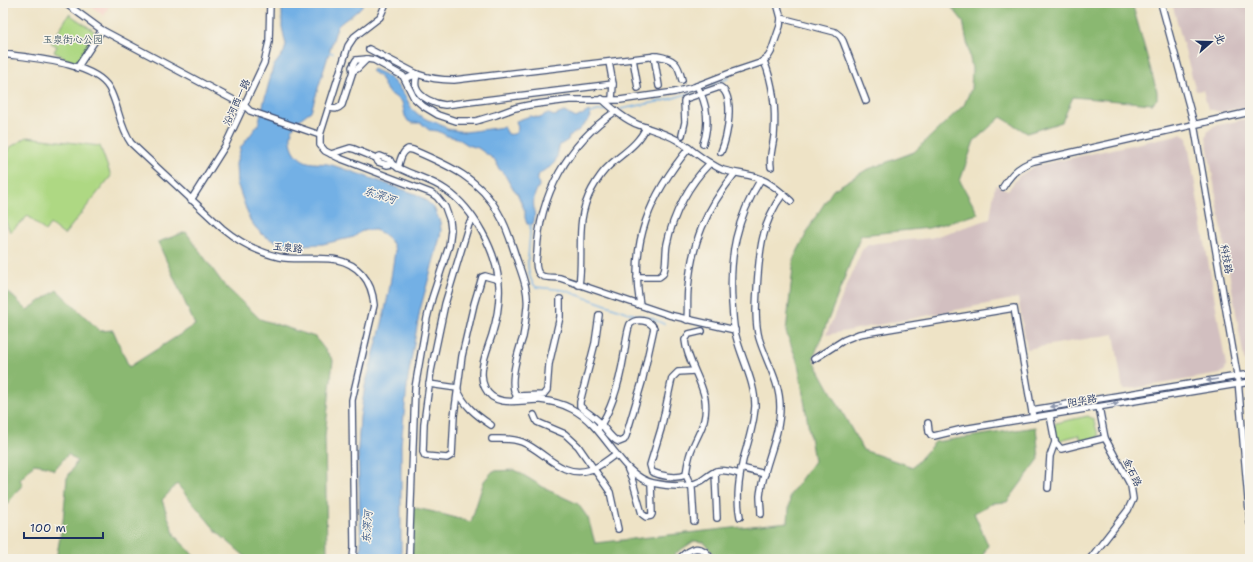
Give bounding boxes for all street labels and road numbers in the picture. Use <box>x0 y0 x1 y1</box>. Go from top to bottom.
street label: 沿河西一路 <box>220 77 253 128</box>
street label: 玉泉路 <box>272 239 304 256</box>
street label: 科技路 <box>1218 243 1236 275</box>
street label: 阳华路 <box>1066 391 1098 409</box>
street label: 金石路 <box>1120 456 1145 489</box>

